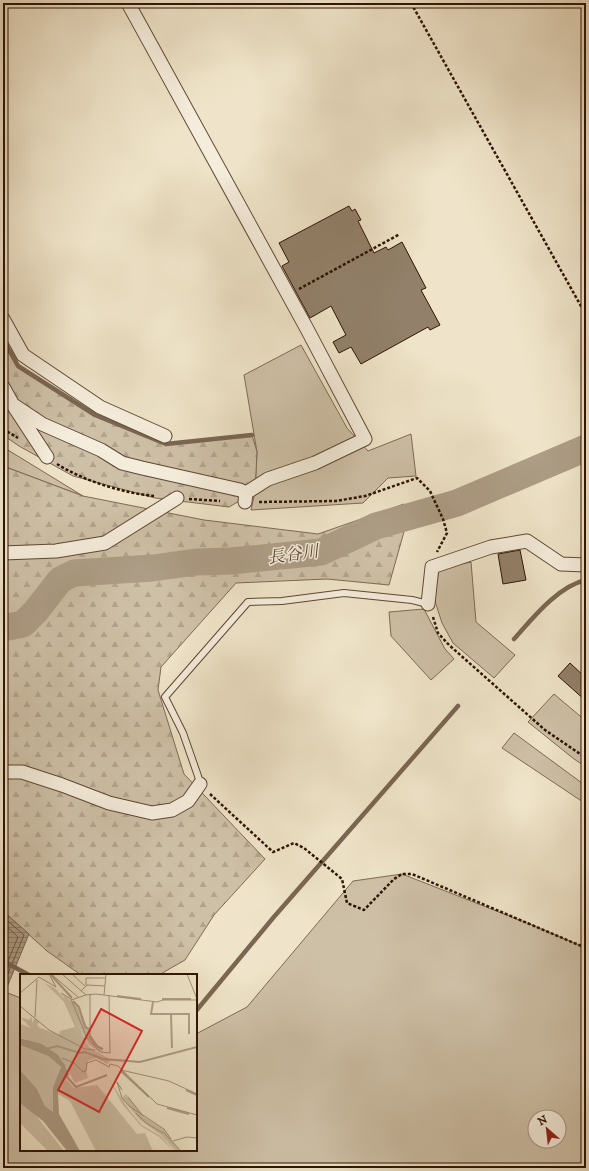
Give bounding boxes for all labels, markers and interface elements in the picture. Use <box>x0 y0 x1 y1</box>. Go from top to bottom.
water label: 長谷川 <box>266 540 322 569</box>
inset map <box>20 974 197 1151</box>
north arrow <box>527 1109 567 1149</box>
text: N <box>536 1113 550 1129</box>

